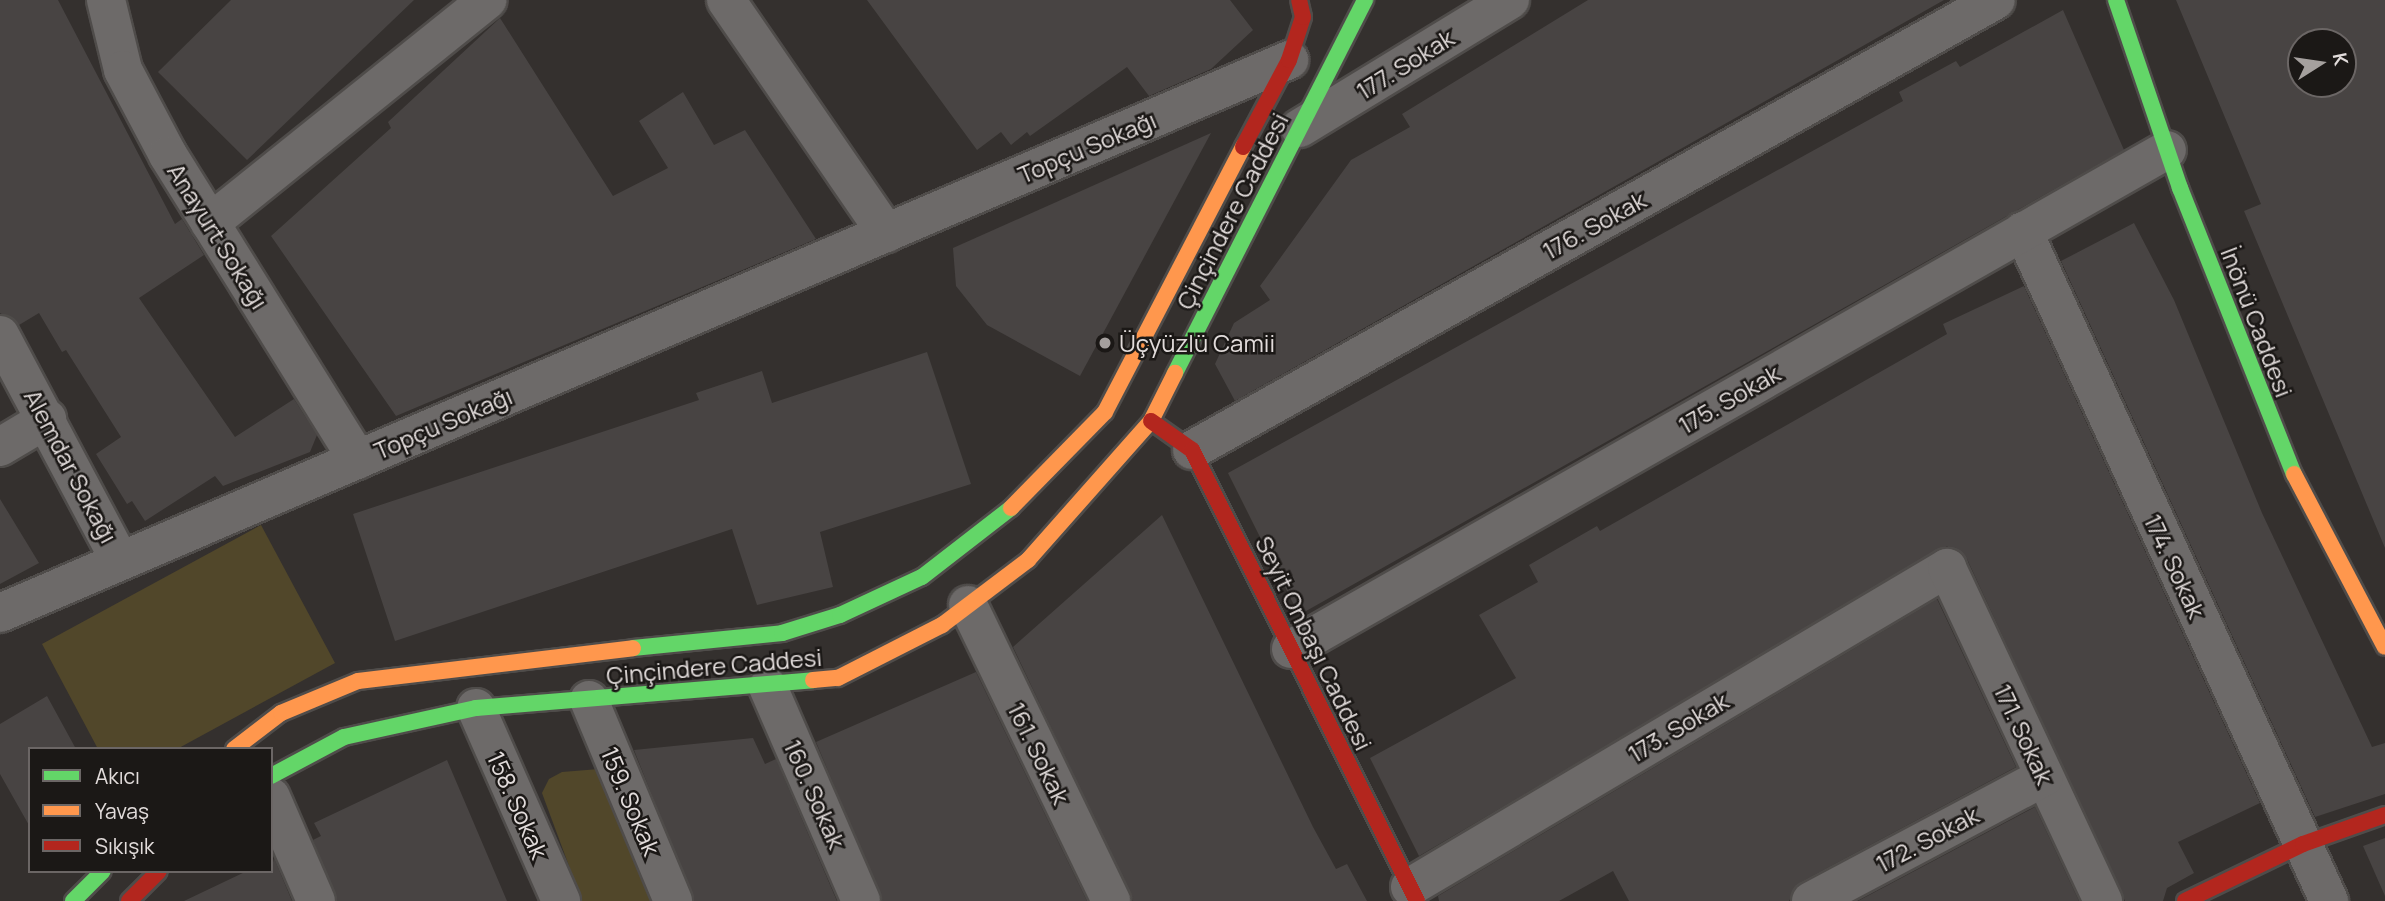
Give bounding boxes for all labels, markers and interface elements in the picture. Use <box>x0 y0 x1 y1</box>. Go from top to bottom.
street label: 177. Sokak <box>1351 23 1459 105</box>
north arrow <box>2287 28 2357 98</box>
text: K <box>2327 50 2355 68</box>
street label: Topçu Sokağı <box>1014 105 1160 189</box>
street label: Çinçindere Caddesi <box>1170 108 1294 314</box>
street label: Anayurt Sokağı <box>162 158 274 314</box>
street label: 176. Sokak <box>1537 185 1651 265</box>
street label: İnönü Caddesi <box>2215 243 2299 401</box>
place label: Üçyüzlü Camii <box>1119 329 1275 357</box>
marker: Üçyüzlü Camii <box>1097 335 1113 351</box>
street label: 175. Sokak <box>1673 358 1785 440</box>
street label: Topçu Sokağı <box>370 381 516 465</box>
street label: Alemdar Sokağı <box>18 384 124 548</box>
street label: 174. Sokak <box>2138 510 2212 622</box>
street label: Seyit Onbaşı Caddesi <box>1250 531 1378 755</box>
street label: Çinçindere Caddesi <box>605 642 823 690</box>
street label: 171. Sokak <box>1988 680 2060 788</box>
street label: 173. Sokak <box>1623 686 1733 768</box>
street label: 161. Sokak <box>1002 698 1076 808</box>
street label: 160. Sokak <box>778 735 852 853</box>
street label: 159. Sokak <box>595 743 667 859</box>
legend <box>28 747 273 873</box>
street label: 158. Sokak <box>482 747 554 863</box>
text: Akıcı <box>95 762 140 790</box>
text: Yavaş <box>95 797 149 825</box>
street label: 172. Sokak <box>1871 800 1983 878</box>
text: Sıkışık <box>95 832 155 860</box>

